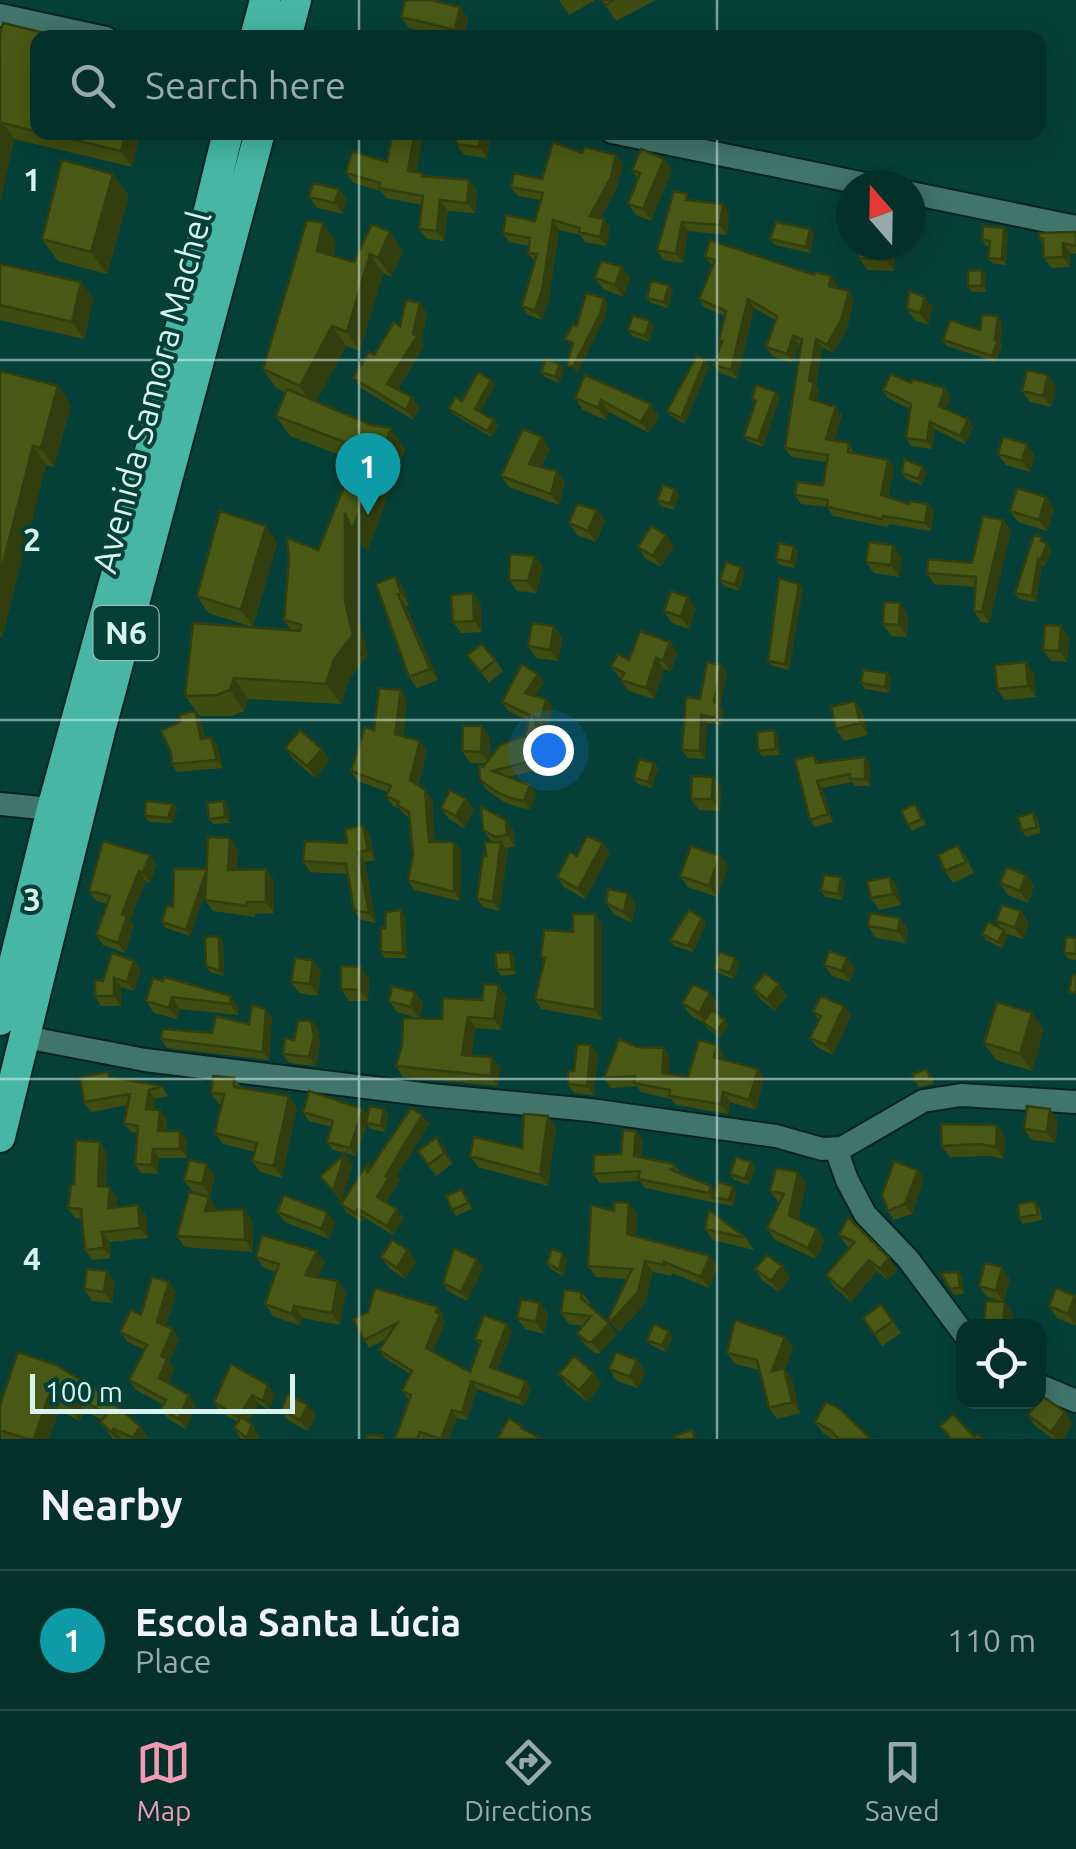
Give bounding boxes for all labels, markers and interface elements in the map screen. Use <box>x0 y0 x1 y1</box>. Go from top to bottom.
search box <box>30 30 1046 140</box>
icon: search <box>65 58 120 113</box>
text: Search here <box>145 64 346 106</box>
text: 1 <box>23 161 41 197</box>
north arrow <box>836 170 926 260</box>
street label: Avenida Samora Machel <box>83 206 219 577</box>
pin: 1 <box>336 432 400 515</box>
text: 2 <box>23 521 41 557</box>
road number: N6 <box>94 606 158 660</box>
your location <box>523 725 574 776</box>
text: 3 <box>23 881 41 917</box>
text: 4 <box>23 1240 41 1276</box>
map controls <box>956 1319 1046 1409</box>
button: locate <box>956 1319 1046 1409</box>
scale bar <box>30 1369 295 1414</box>
text: 100 m <box>45 1376 123 1407</box>
text: Nearby <box>40 1481 183 1528</box>
text: Escola Santa Lúcia <box>135 1601 461 1643</box>
text: 1 <box>63 1622 82 1658</box>
text: 110 m <box>947 1622 1036 1658</box>
text: Place <box>135 1643 211 1679</box>
tab: Map <box>136 1735 192 1826</box>
tab: Directions <box>464 1735 592 1826</box>
tab: Saved <box>865 1735 940 1826</box>

